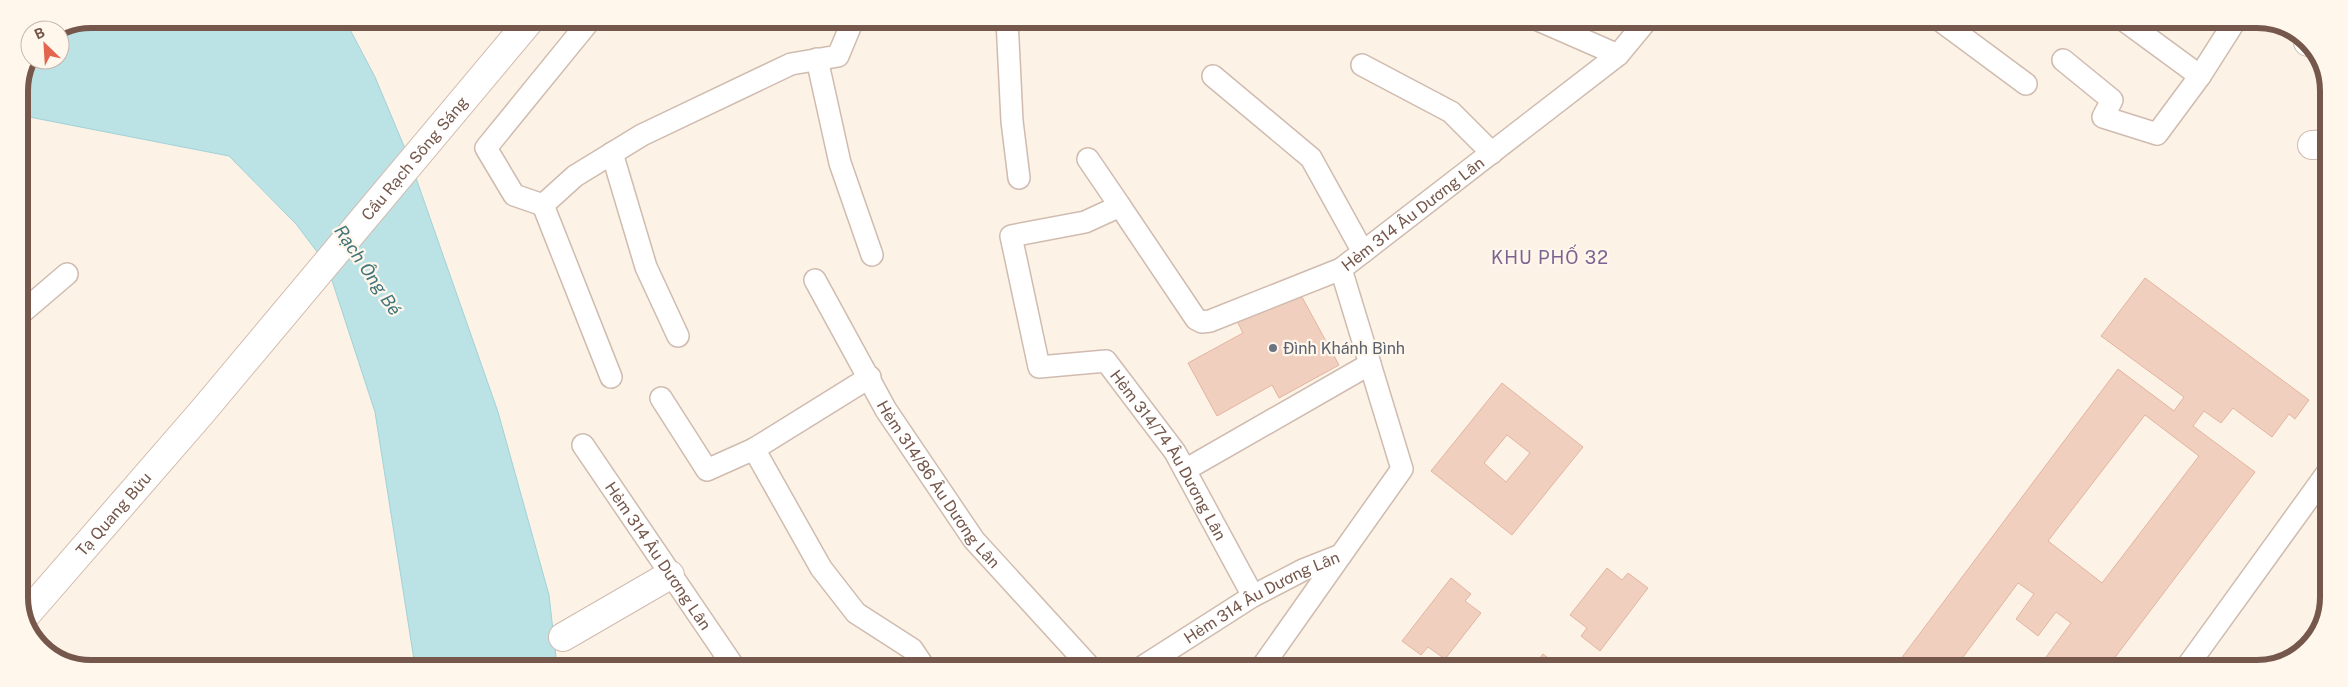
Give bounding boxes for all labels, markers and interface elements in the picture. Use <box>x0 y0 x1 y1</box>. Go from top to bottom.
north arrow <box>20 20 70 70</box>
text: B <box>32 24 47 42</box>
street label: Cầu Rạch Sông Sáng <box>357 92 472 224</box>
street label: Hẻm 314 Âu Dương Lân <box>1338 153 1488 275</box>
water label: Rạch Ông Bé <box>330 221 406 319</box>
district label: KHU PHỐ 32 <box>1491 244 1609 268</box>
place label: Đình Khánh Bình <box>1283 339 1405 358</box>
marker: Đình Khánh Bình <box>1267 342 1279 354</box>
street label: Hẻm 314/74 Âu Dương Lân <box>1106 366 1230 543</box>
street label: Hẻm 314/86 Âu Dương Lân <box>873 397 1004 572</box>
street label: Tạ Quang Bửu <box>72 468 155 560</box>
street label: Hẻm 314 Âu Dương Lân <box>601 478 715 633</box>
street label: Hẻm 314 Âu Dương Lân <box>1180 547 1342 647</box>

